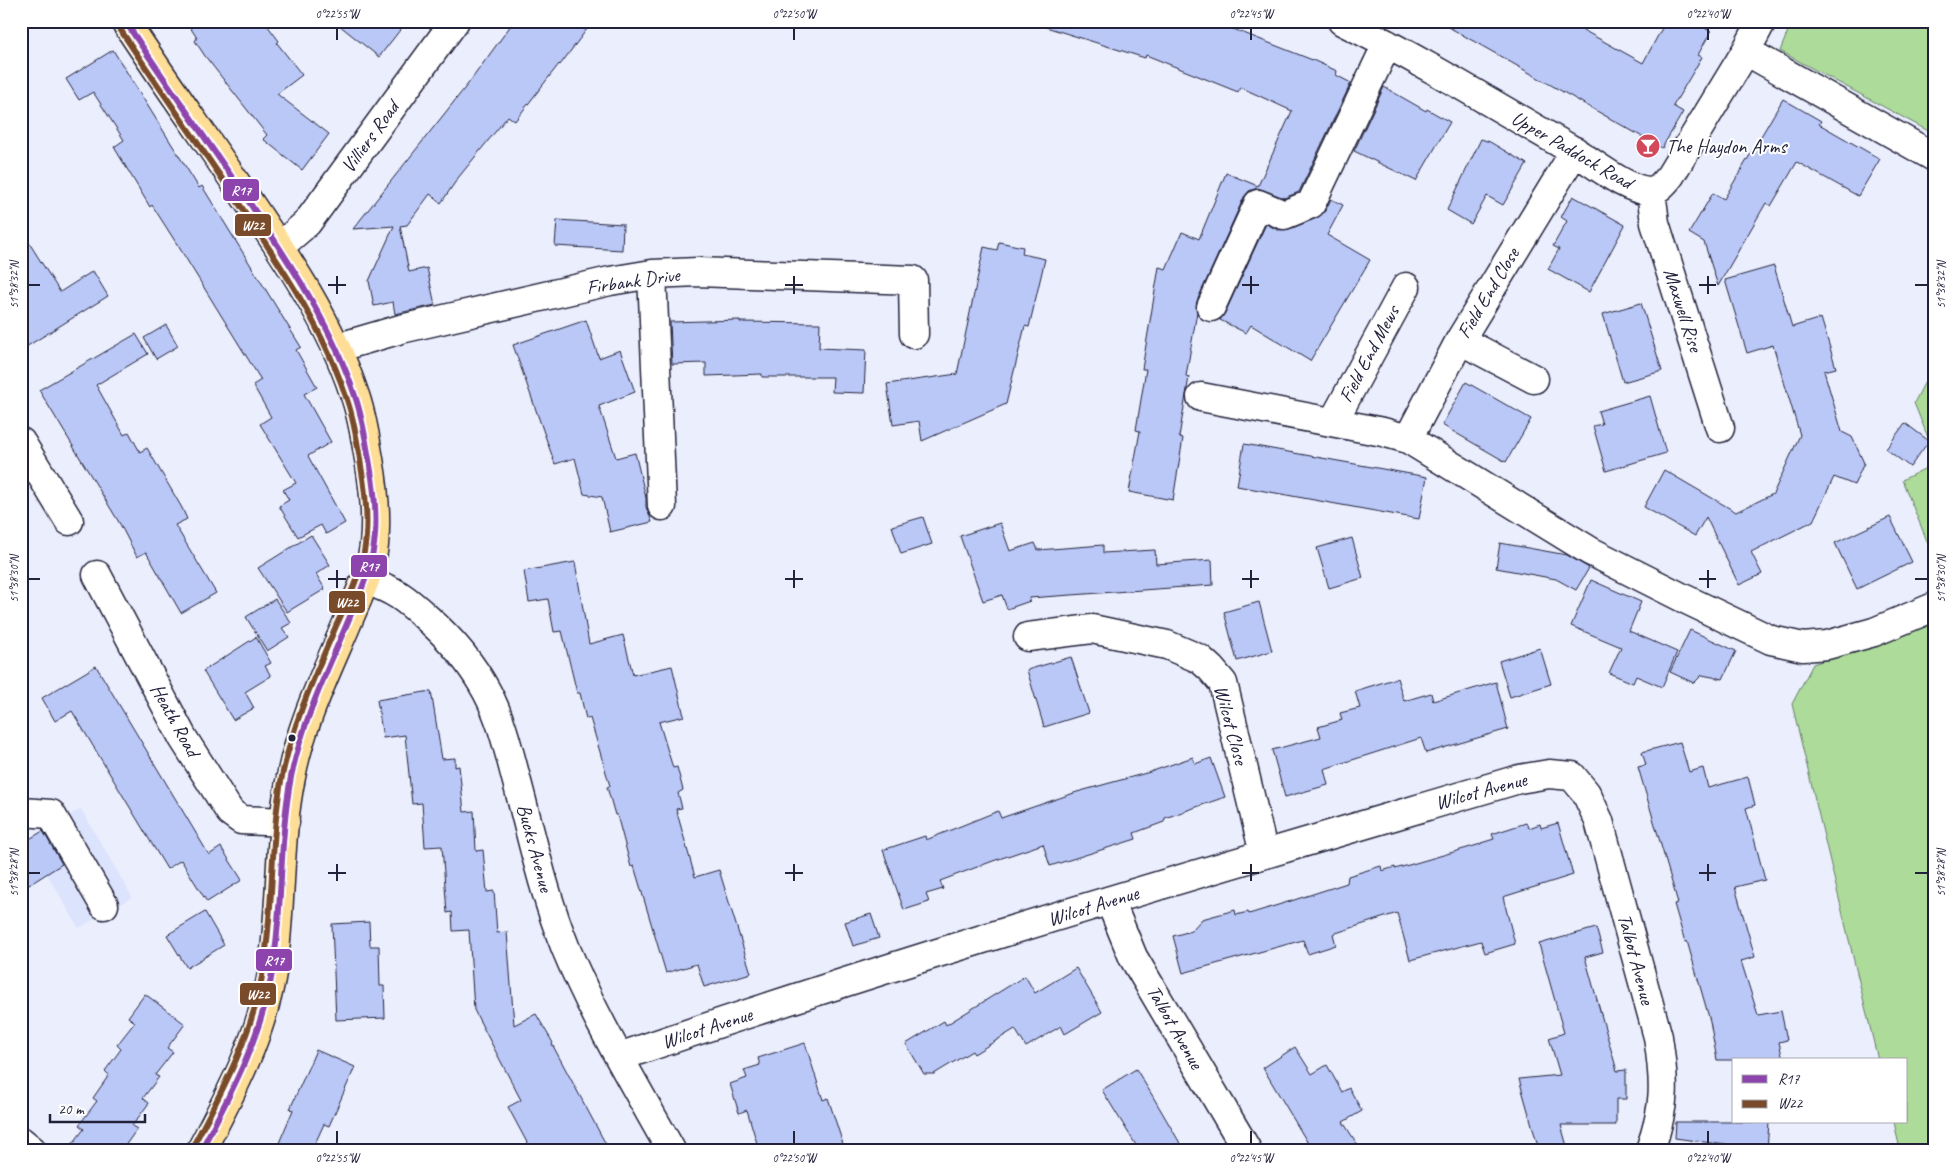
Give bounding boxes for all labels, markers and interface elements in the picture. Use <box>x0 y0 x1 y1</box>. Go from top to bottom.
text: 0°22'55"W <box>315 6 361 22</box>
text: 0°22'50"W <box>772 6 818 22</box>
text: 0°22'45"W <box>1229 6 1275 22</box>
text: 0°22'40"W <box>1686 6 1732 22</box>
street label: Villiers Road <box>336 94 406 178</box>
street label: Upper Paddock Road <box>1507 105 1640 196</box>
bar icon: The Haydon Arms <box>1635 133 1661 159</box>
place label: The Haydon Arms <box>1666 134 1788 159</box>
line badge: R17 <box>222 178 260 202</box>
text: R17 <box>231 182 253 199</box>
line badge: W22 <box>234 213 272 237</box>
text: W22 <box>242 217 266 234</box>
street label: Field End Close <box>1451 242 1526 343</box>
text: 51°38'32"N <box>6 260 22 309</box>
text: 51°38'32"N <box>1933 260 1949 309</box>
street label: Firbank Drive <box>585 262 683 300</box>
street label: Maxwell Rise <box>1658 265 1709 356</box>
street label: Field End Mews <box>1333 299 1406 407</box>
text: 51°38'30"N <box>6 554 22 603</box>
line badge: R17 <box>350 554 388 578</box>
text: 51°38'30"N <box>1933 554 1949 603</box>
text: R17 <box>359 558 381 575</box>
line badge: W22 <box>328 590 366 614</box>
text: W22 <box>336 594 360 611</box>
street label: Heath Road <box>145 679 207 764</box>
street label: Wilcot Close <box>1208 683 1254 769</box>
unlabelled marker <box>287 733 297 743</box>
street label: Wilcot Avenue <box>1433 766 1531 815</box>
street label: Bucks Avenue <box>511 801 559 896</box>
text: 51°38'28"N <box>6 848 22 897</box>
text: 51°38'28"N <box>1933 848 1949 897</box>
street label: Wilcot Avenue <box>1045 880 1143 932</box>
street label: Talbot Avenue <box>1612 911 1660 1008</box>
line badge: R17 <box>255 948 293 972</box>
text: R17 <box>264 952 286 969</box>
street label: Talbot Avenue <box>1141 981 1210 1075</box>
line badge: W22 <box>239 982 277 1006</box>
text: W22 <box>247 986 271 1003</box>
street label: Wilcot Avenue <box>659 1001 757 1054</box>
legend <box>1732 1058 1908 1124</box>
text: R17 <box>1778 1070 1801 1089</box>
scale bar <box>50 1091 145 1123</box>
text: W22 <box>1778 1094 1804 1113</box>
text: 20 m <box>58 1100 85 1119</box>
text: 0°22'55"W <box>315 1150 361 1166</box>
text: 0°22'50"W <box>772 1150 818 1166</box>
text: 0°22'45"W <box>1229 1150 1275 1166</box>
text: 0°22'40"W <box>1686 1150 1732 1166</box>

